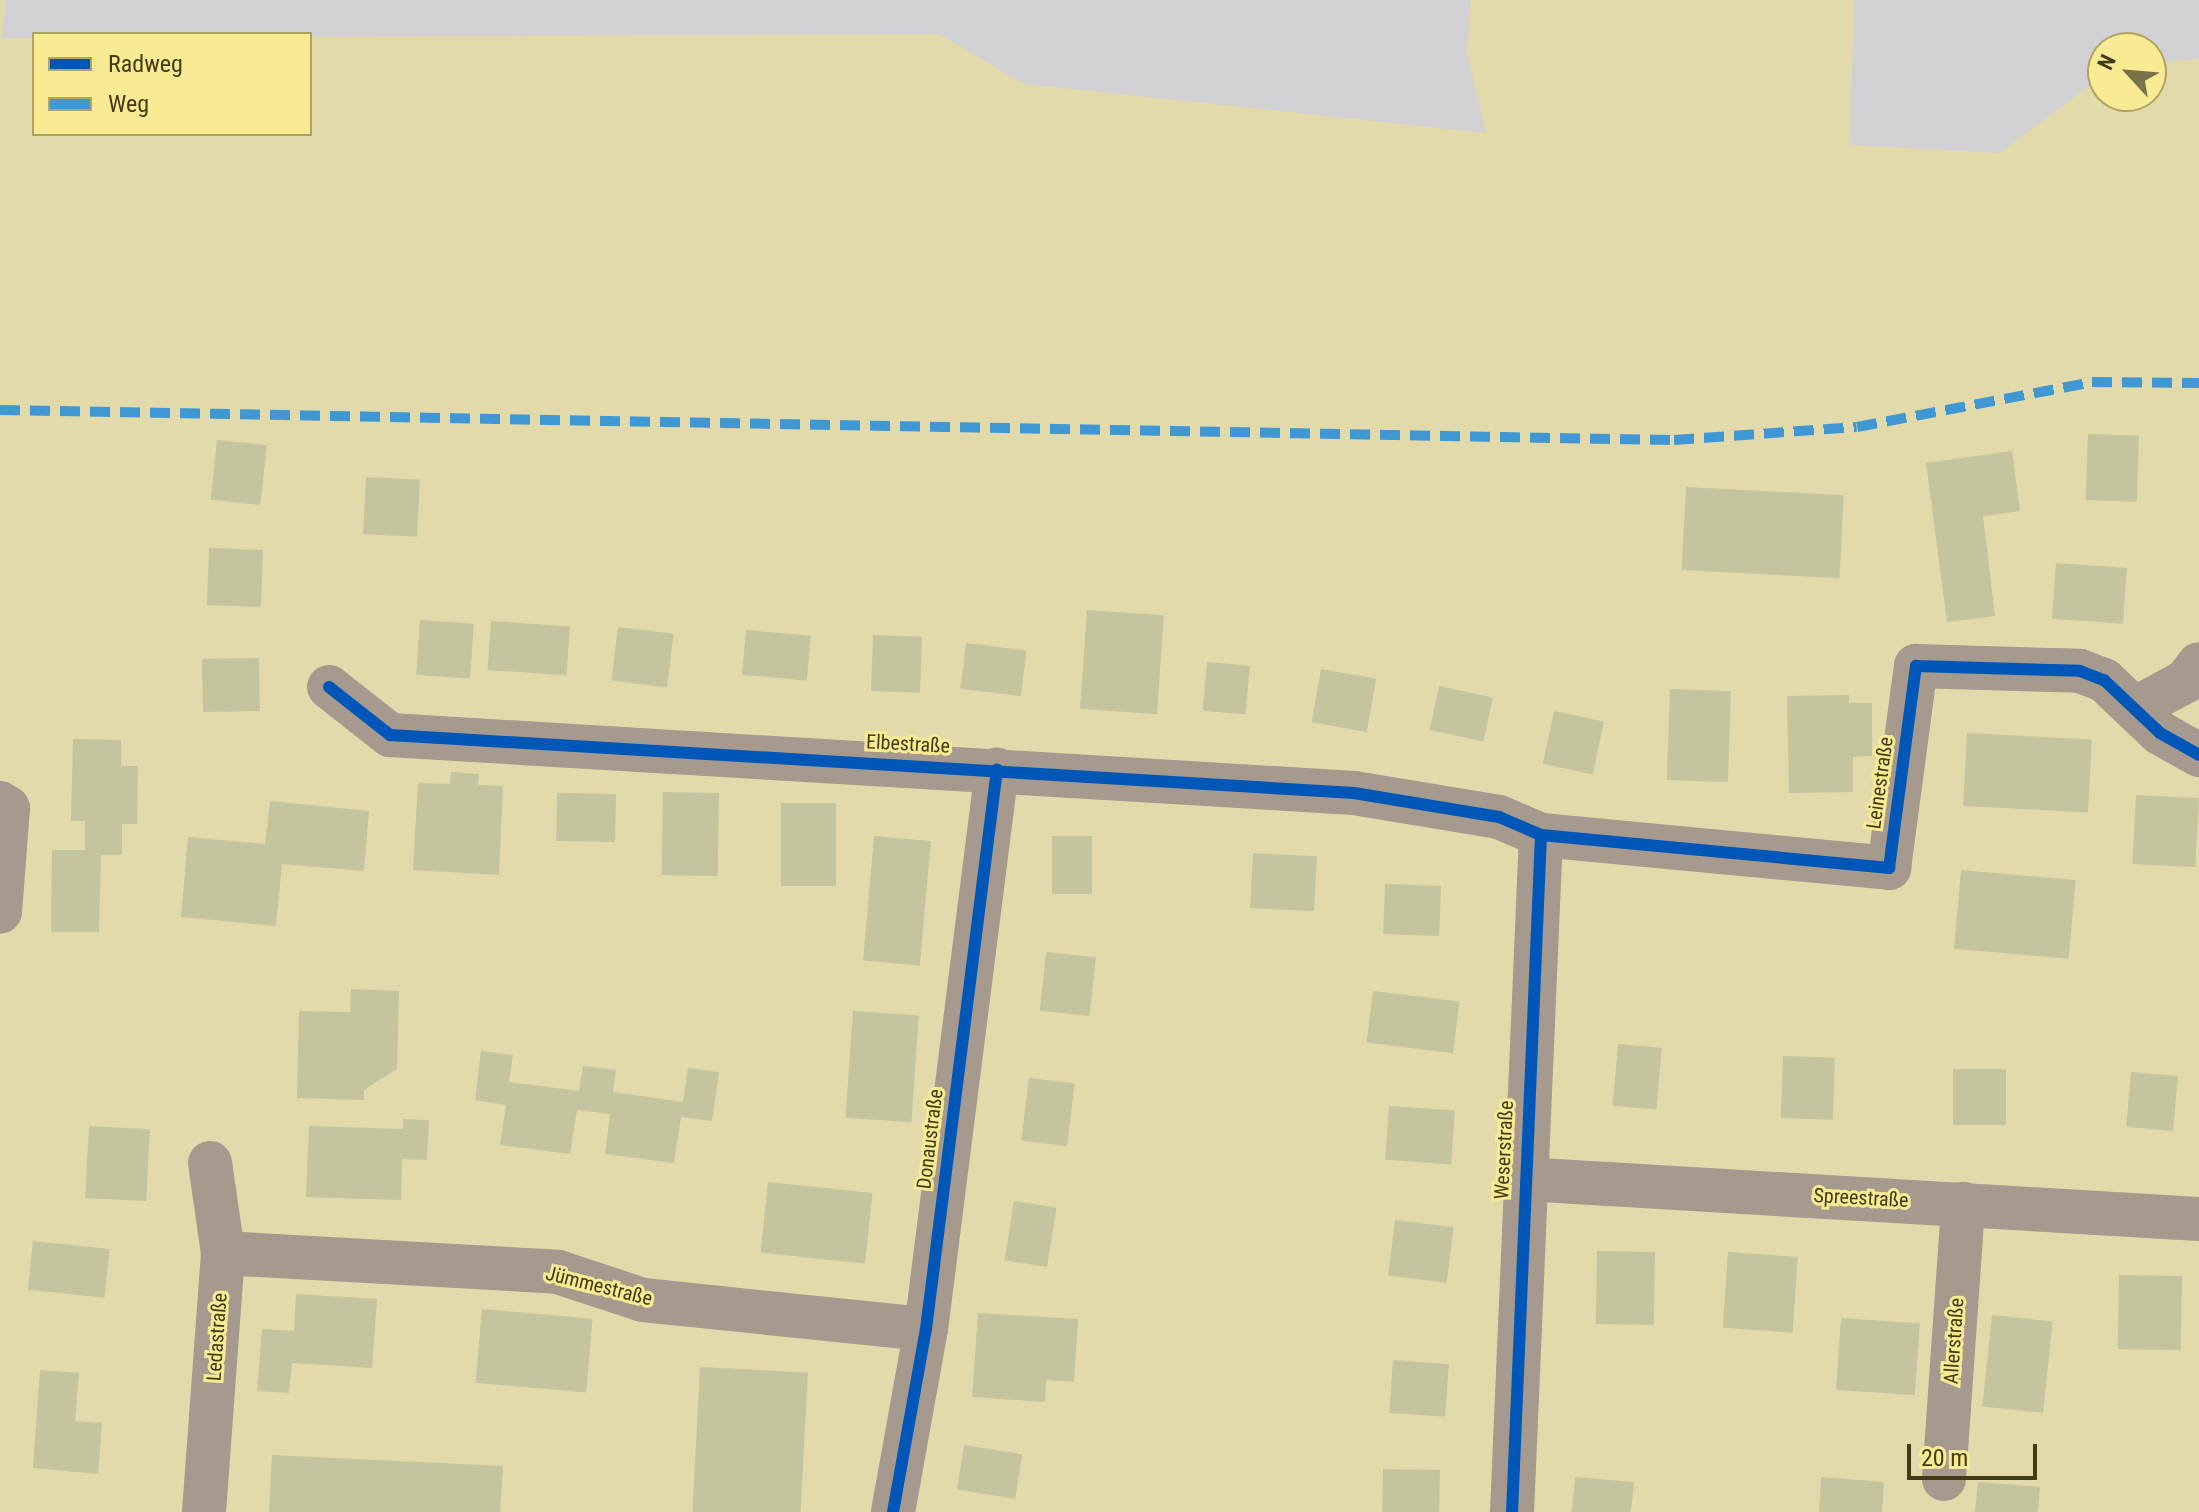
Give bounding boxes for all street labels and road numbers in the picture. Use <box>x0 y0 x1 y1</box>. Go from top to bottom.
street label: Elbestraße <box>865 730 951 758</box>
street label: Leinestraße <box>1862 735 1898 831</box>
street label: Donaustraße <box>912 1088 948 1190</box>
street label: Weserstraße <box>1489 1100 1519 1200</box>
street label: Spreestraße <box>1813 1184 1909 1212</box>
street label: Jümmestraße <box>543 1261 655 1311</box>
street label: Ledastraße <box>202 1292 232 1382</box>
street label: Allerstraße <box>1939 1297 1969 1385</box>

